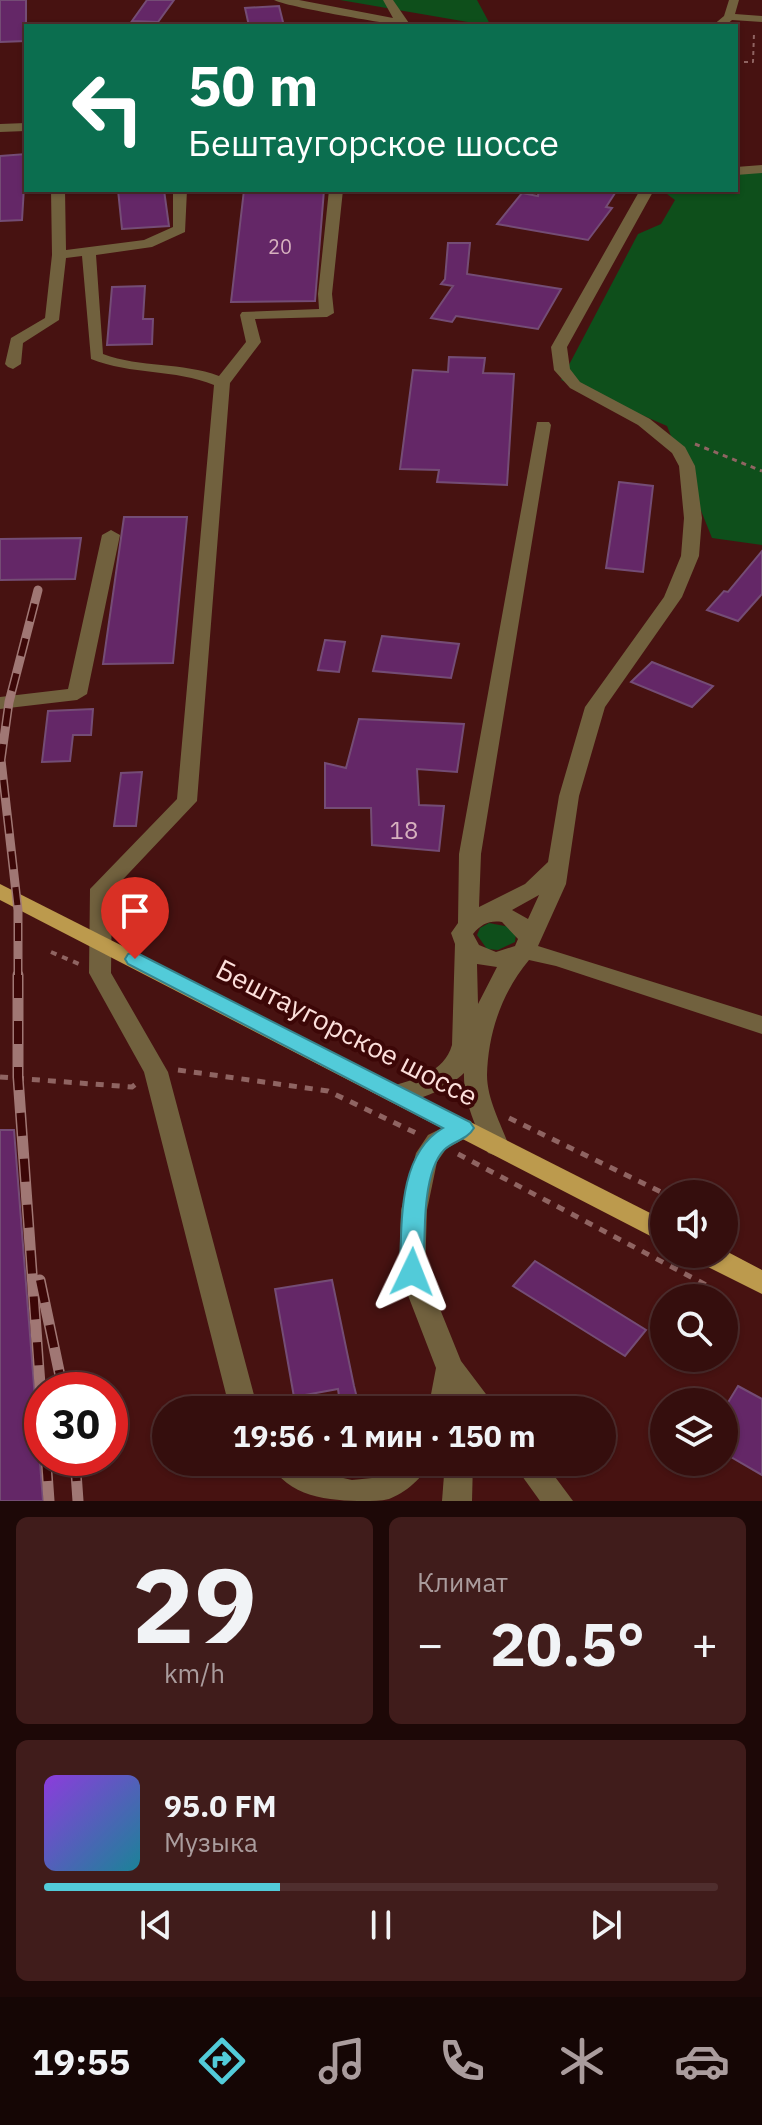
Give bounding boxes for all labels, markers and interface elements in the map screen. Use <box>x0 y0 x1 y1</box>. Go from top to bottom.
text: 50 m <box>188 49 318 121</box>
icon: left <box>56 56 160 160</box>
text: Бештаугорское шоссе <box>188 119 559 166</box>
house number: 20 <box>268 233 292 260</box>
house number: 18 <box>390 814 418 846</box>
pin <box>101 877 169 959</box>
icon: arrive <box>113 889 157 933</box>
street label: Бештаугорское шоссе <box>210 950 484 1114</box>
map controls <box>650 1180 738 1476</box>
button: sound <box>650 1180 738 1268</box>
position arrow <box>370 1230 454 1314</box>
button: search <box>650 1284 738 1372</box>
speed limit sign: 30 <box>24 1372 128 1476</box>
button: layers <box>650 1388 738 1476</box>
text: 19:56 · 1 мин · 150 m <box>232 1416 536 1455</box>
text: 29 <box>132 1536 257 1672</box>
text: Климат <box>417 1565 508 1599</box>
text: 20.5° <box>490 1604 645 1683</box>
text: − <box>417 1615 443 1672</box>
text: + <box>692 1615 718 1672</box>
text: km/h <box>164 1656 225 1690</box>
text: 95.0 FM <box>164 1786 277 1825</box>
text: Музыка <box>164 1825 258 1859</box>
icon: previous <box>134 1903 178 1947</box>
icon: pause <box>359 1903 403 1947</box>
icon: next <box>584 1903 628 1947</box>
icon: directions <box>194 2033 250 2089</box>
icon: music <box>314 2033 370 2089</box>
icon: phone <box>434 2033 490 2089</box>
icon: climate <box>554 2033 610 2089</box>
icon: car <box>674 2033 730 2089</box>
text: 19:55 <box>32 2038 130 2085</box>

